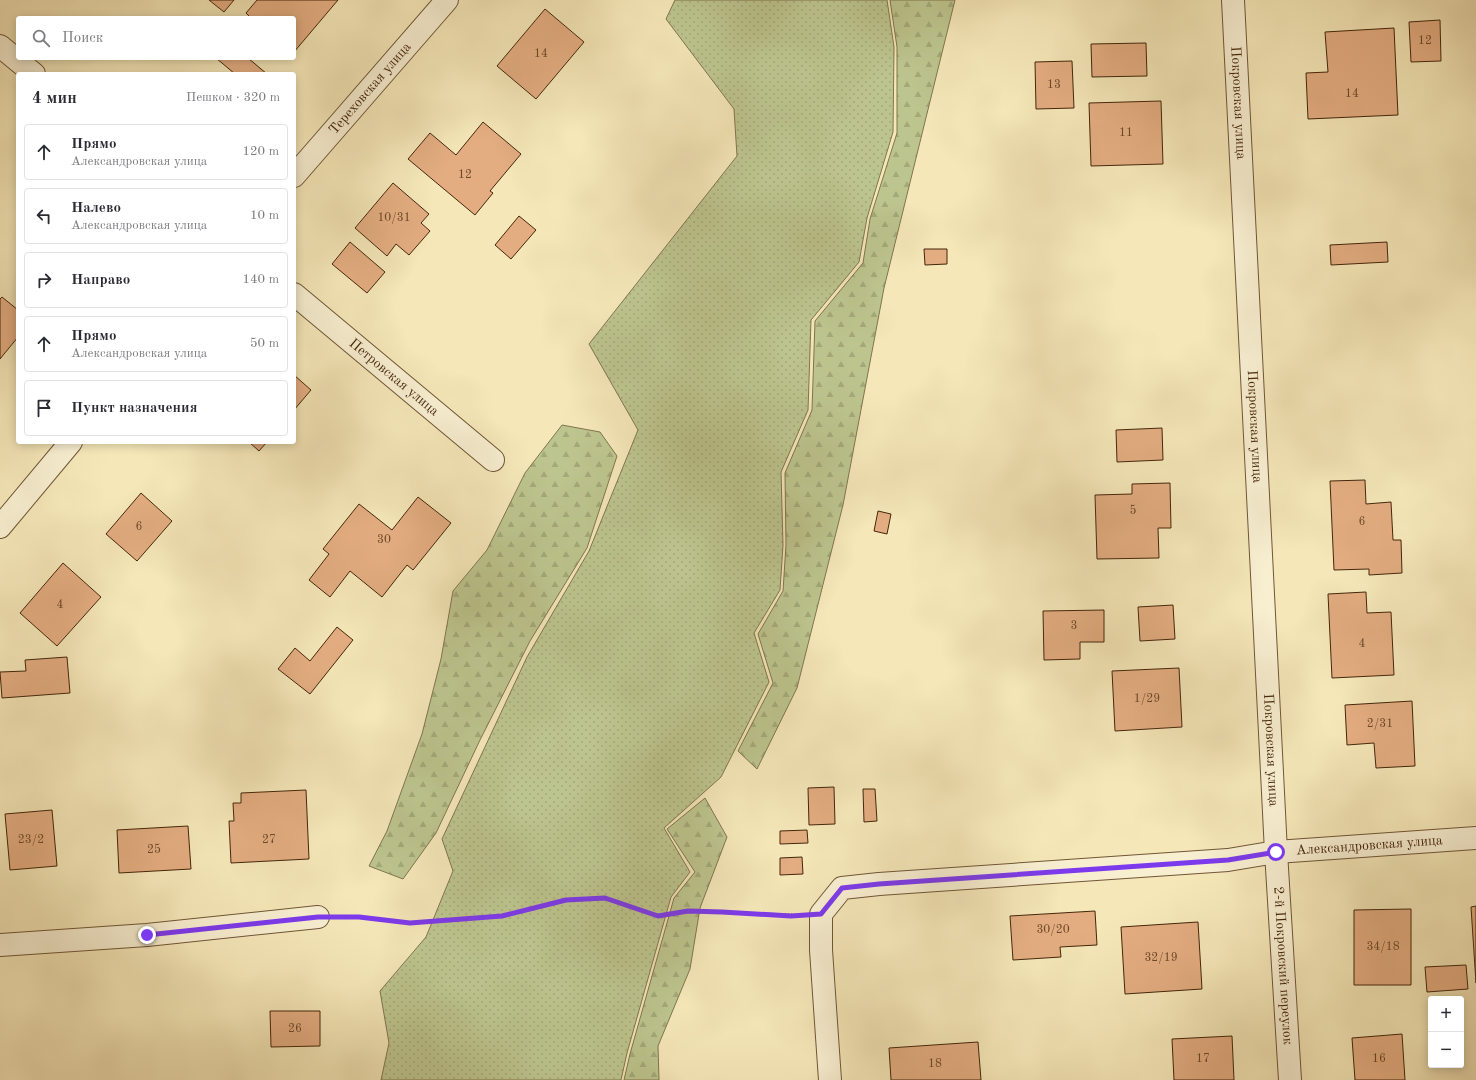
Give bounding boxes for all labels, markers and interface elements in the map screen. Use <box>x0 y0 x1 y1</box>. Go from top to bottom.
search box <box>16 16 296 60</box>
icon: search <box>30 27 52 49</box>
text: Поиск <box>62 31 103 46</box>
house number: 12 <box>1418 35 1432 47</box>
street label: Тереховская улица <box>326 40 414 137</box>
street label: Покровская улица <box>1228 46 1248 160</box>
house number: 14 <box>534 48 548 60</box>
house number: 13 <box>1047 79 1061 91</box>
house number: 14 <box>1345 88 1359 100</box>
text: 4 мин <box>32 90 77 107</box>
text: Пешком · 320 m <box>186 91 280 104</box>
house number: 11 <box>1119 127 1133 139</box>
text: Прямо <box>71 137 117 152</box>
icon: ahead <box>33 141 55 163</box>
text: 120 m <box>242 145 279 158</box>
text: Александровская улица <box>71 155 207 168</box>
house number: 12 <box>458 169 472 181</box>
text: Налево <box>71 201 121 216</box>
icon: left <box>33 205 55 227</box>
text: 10 m <box>250 209 279 222</box>
house number: 10/31 <box>377 212 411 224</box>
text: Александровская улица <box>71 219 207 232</box>
icon: right <box>33 269 55 291</box>
text: Направо <box>71 273 130 288</box>
text: 140 m <box>242 273 279 286</box>
text: Прямо <box>71 329 117 344</box>
icon: ahead <box>33 333 55 355</box>
street label: Петровская улица <box>346 336 441 419</box>
text: 50 m <box>250 337 279 350</box>
text: Александровская улица <box>71 347 207 360</box>
street label: Покровская улица <box>1245 370 1264 483</box>
icon: arrive <box>33 397 55 419</box>
text: Пункт назначения <box>71 401 198 416</box>
house number: 5 <box>1130 504 1137 517</box>
house number: 6 <box>1359 516 1366 528</box>
house number: 6 <box>136 521 143 533</box>
house number: 30 <box>377 534 391 546</box>
house number: 4 <box>57 599 64 611</box>
house number: 3 <box>1071 620 1077 632</box>
house number: 4 <box>1359 638 1366 650</box>
house number: 1/29 <box>1134 693 1160 705</box>
street label: Покровская улица <box>1261 693 1281 807</box>
house number: 2/31 <box>1367 718 1393 730</box>
street label: Александровская улица <box>1296 833 1443 858</box>
house number: 23/2 <box>18 834 44 846</box>
house number: 27 <box>262 834 276 846</box>
house number: 25 <box>147 843 161 856</box>
route start <box>1267 843 1285 861</box>
street label: 2-й Покровский переулок <box>1271 886 1295 1045</box>
house number: 30/20 <box>1036 924 1070 936</box>
route end <box>138 926 156 944</box>
house number: 34/18 <box>1366 941 1400 953</box>
house number: 32/19 <box>1144 952 1178 964</box>
map controls <box>1428 996 1464 1068</box>
button: + <box>1428 996 1464 1032</box>
house number: 26 <box>288 1023 302 1035</box>
button: − <box>1428 1032 1464 1068</box>
house number: 17 <box>1196 1053 1210 1065</box>
house number: 16 <box>1372 1053 1386 1065</box>
house number: 18 <box>928 1058 942 1070</box>

